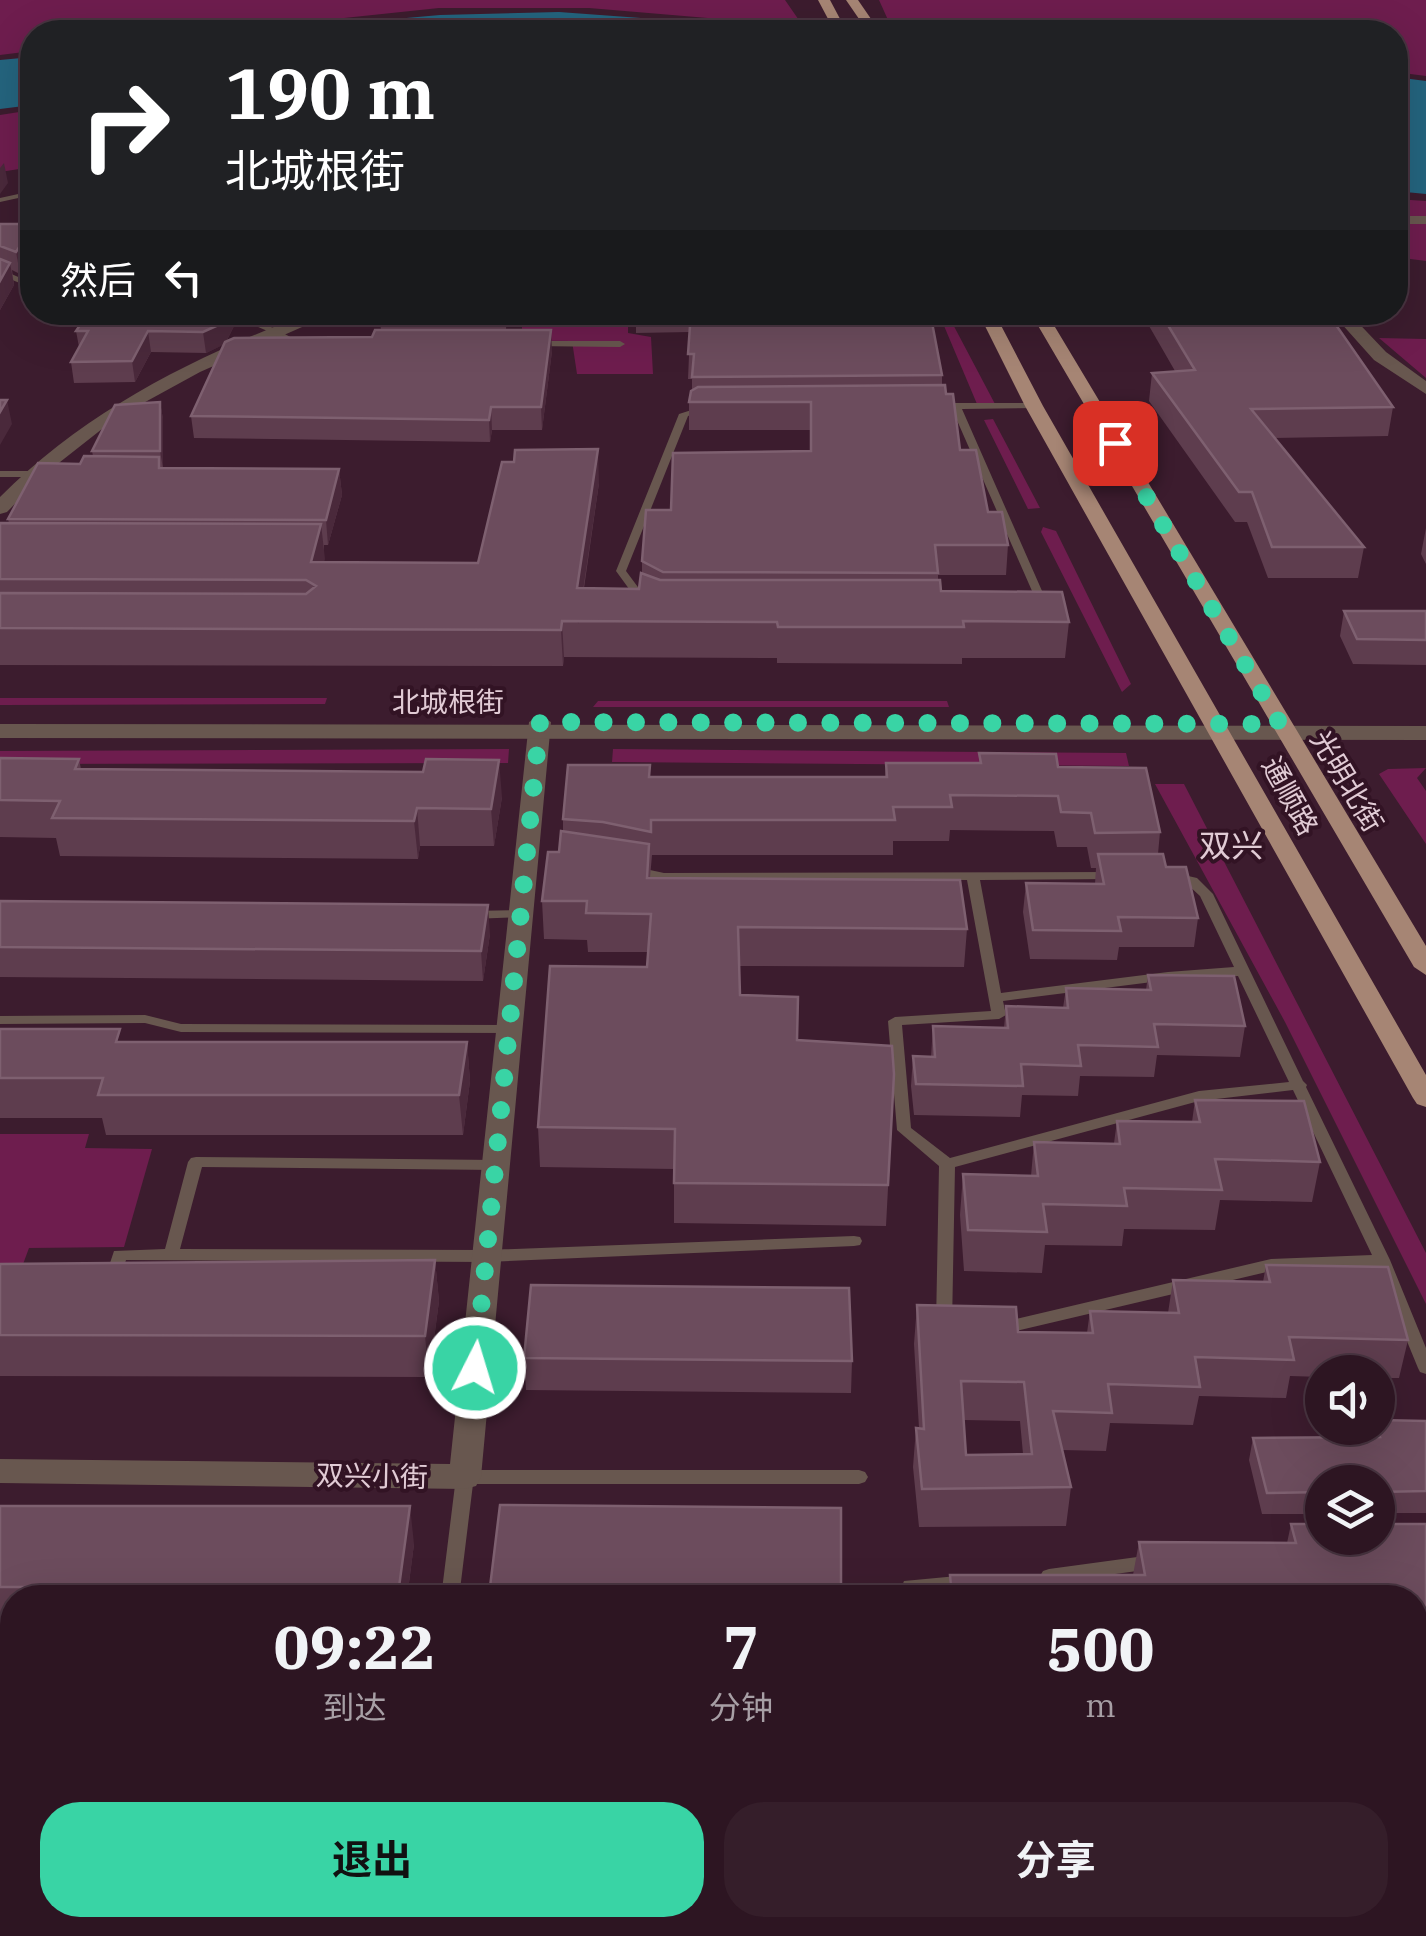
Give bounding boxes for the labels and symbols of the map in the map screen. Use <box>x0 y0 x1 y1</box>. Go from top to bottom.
pin <box>1073 401 1158 486</box>
street label: 北城根街 <box>392 683 504 720</box>
street label: 光明北街 <box>1303 723 1392 838</box>
street label: 通顺路 <box>1254 750 1327 841</box>
district label: 双兴 <box>1199 824 1263 866</box>
position arrow <box>423 1316 527 1420</box>
street label: 双兴小街 <box>316 1456 428 1495</box>

